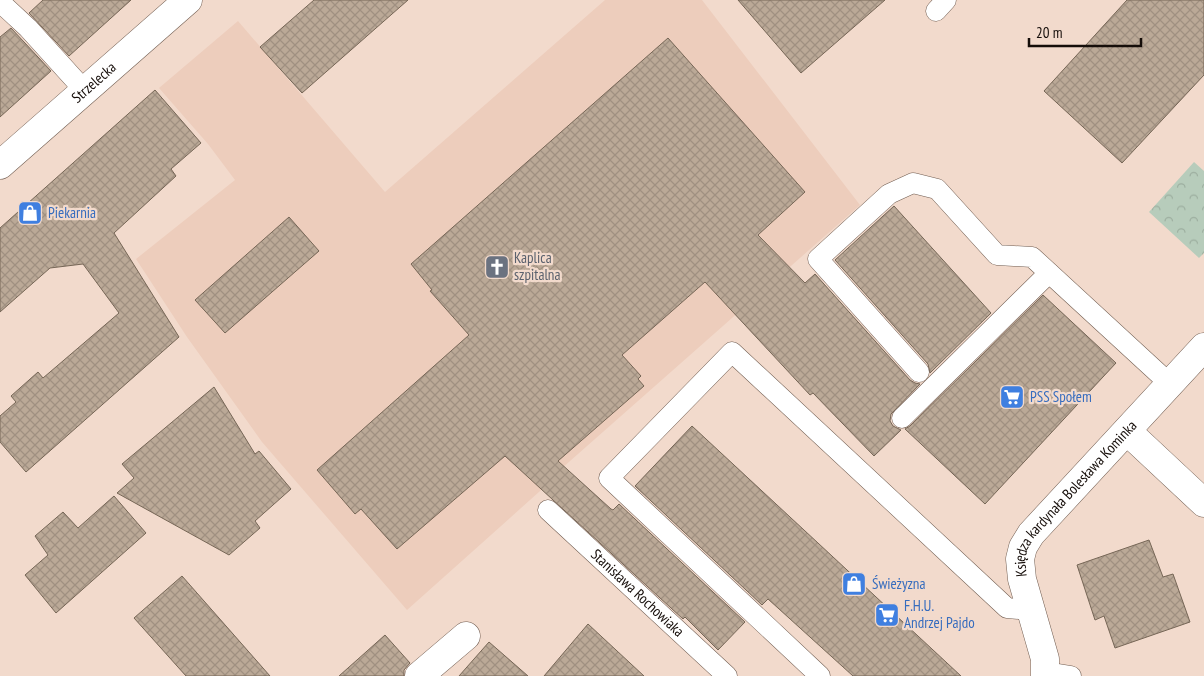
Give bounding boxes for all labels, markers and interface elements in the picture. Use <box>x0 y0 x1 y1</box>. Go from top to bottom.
scale bar <box>1029 15 1142 47</box>
text: 20 m <box>1036 23 1062 42</box>
street label: Strzelecka <box>67 58 120 107</box>
shop icon: Piekarnia <box>17 200 43 226</box>
place label: Piekarnia <box>48 203 96 222</box>
place label: Kaplica szpitalna <box>514 248 560 284</box>
church icon: Kaplica szpitalna <box>484 254 510 280</box>
supermarket icon: PSS Społem <box>999 384 1025 410</box>
place label: PSS Społem <box>1030 387 1092 406</box>
street label: Księdza kardynała Bolesława Kominka <box>1010 416 1140 578</box>
street label: Stanisława Rochowiaka <box>587 545 688 641</box>
shop icon: Świeżyzna <box>841 571 867 597</box>
place label: Świeżyzna <box>872 574 925 593</box>
place label: F.H.U. Andrzej Pajdo <box>904 596 975 632</box>
supermarket icon: F.H.U. Andrzej Pajdo <box>874 602 900 628</box>

